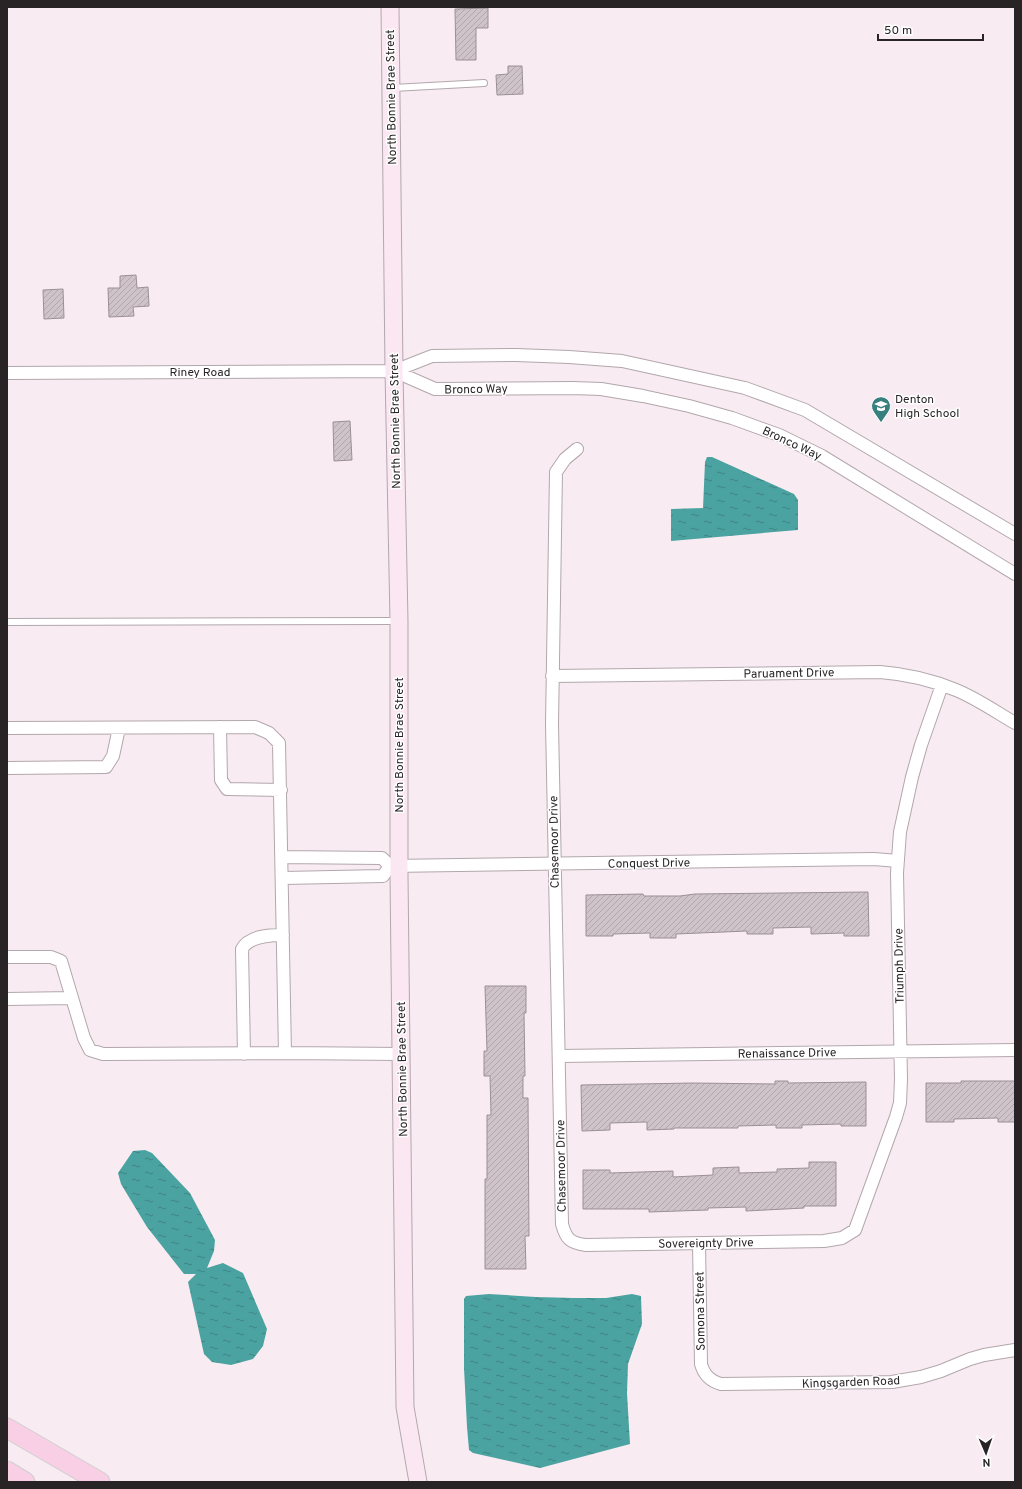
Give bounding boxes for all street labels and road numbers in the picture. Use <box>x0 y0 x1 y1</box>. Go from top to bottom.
street label: North Bonnie Brae Street <box>383 29 401 165</box>
street label: North Bonnie Brae Street <box>387 353 405 489</box>
street label: Riney Road <box>169 365 231 381</box>
street label: Bronco Way <box>444 381 508 399</box>
street label: Bronco Way <box>759 423 824 465</box>
street label: Paruament Drive <box>743 665 835 683</box>
street label: North Bonnie Brae Street <box>392 677 408 813</box>
street label: Chasemoor Drive <box>546 795 564 888</box>
street label: Conquest Drive <box>608 855 690 873</box>
street label: Triumph Drive <box>891 928 909 1004</box>
street label: North Bonnie Brae Street <box>394 1001 412 1137</box>
street label: Renaissance Drive <box>737 1045 837 1063</box>
street label: Chasemoor Drive <box>553 1119 571 1212</box>
street label: Sovereignty Drive <box>658 1235 754 1253</box>
street label: Somona Street <box>692 1271 710 1351</box>
street label: Kingsgarden Road <box>802 1373 901 1393</box>

